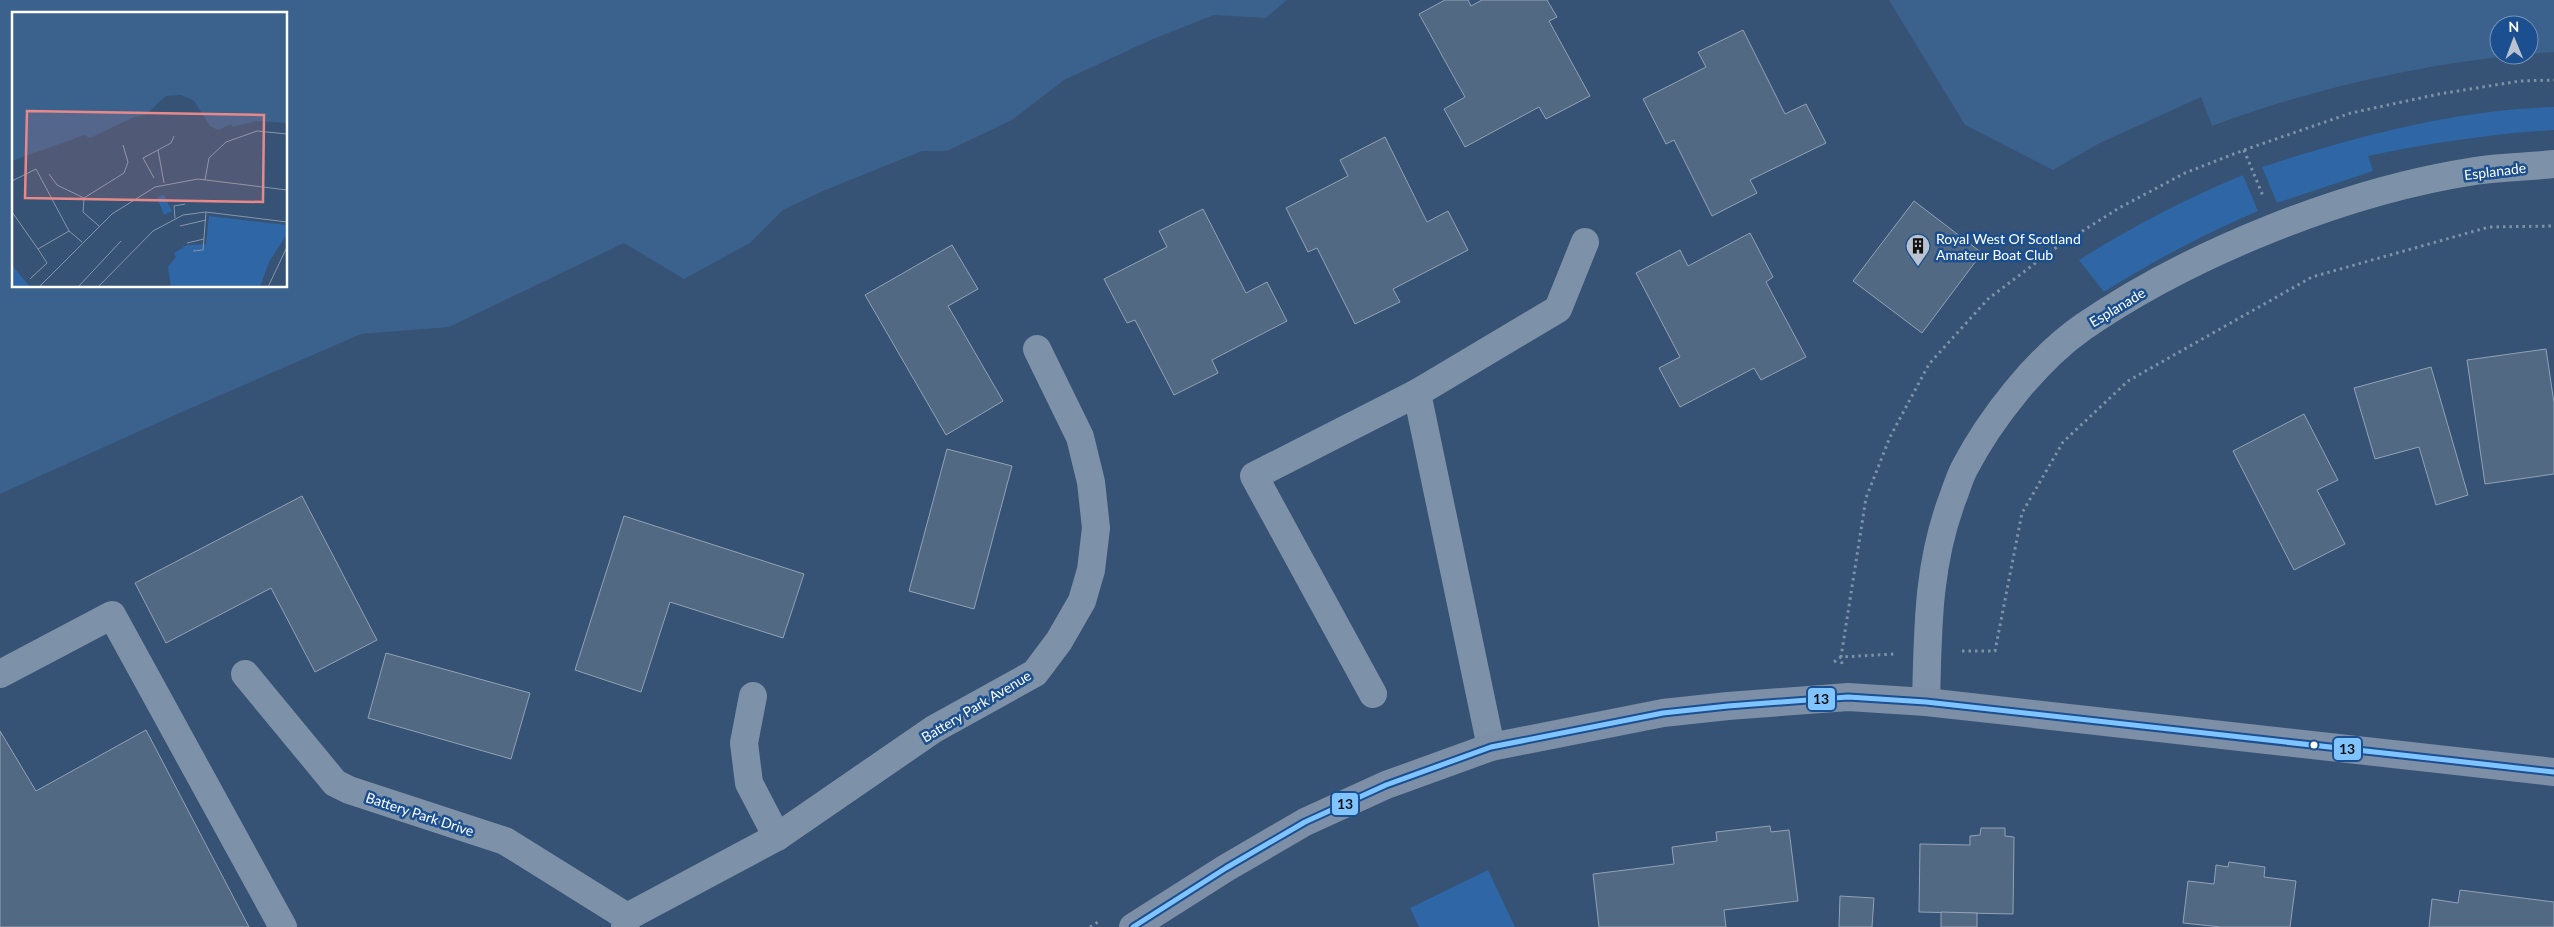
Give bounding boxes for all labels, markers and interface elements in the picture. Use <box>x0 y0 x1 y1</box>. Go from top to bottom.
inset map <box>12 12 288 288</box>
north arrow <box>2489 15 2539 65</box>
text: N <box>2508 18 2519 35</box>
street label: Esplanade <box>2463 159 2527 183</box>
place label: Royal West Of Scotland Amateur Boat Club <box>1936 230 2081 263</box>
building icon: Royal West Of Scotland Amateur Boat Club <box>1905 233 1931 267</box>
street label: Esplanade <box>2086 284 2148 330</box>
street label: Battery Park Avenue <box>918 667 1034 745</box>
line badge: 13 <box>1807 687 1836 711</box>
text: 13 <box>1813 690 1829 707</box>
line badge: 13 <box>2333 737 2362 761</box>
unlabelled marker <box>2309 740 2319 750</box>
text: 13 <box>2339 740 2355 757</box>
street label: Battery Park Drive <box>364 789 476 839</box>
line badge: 13 <box>1331 792 1359 816</box>
text: 13 <box>1337 795 1353 812</box>

